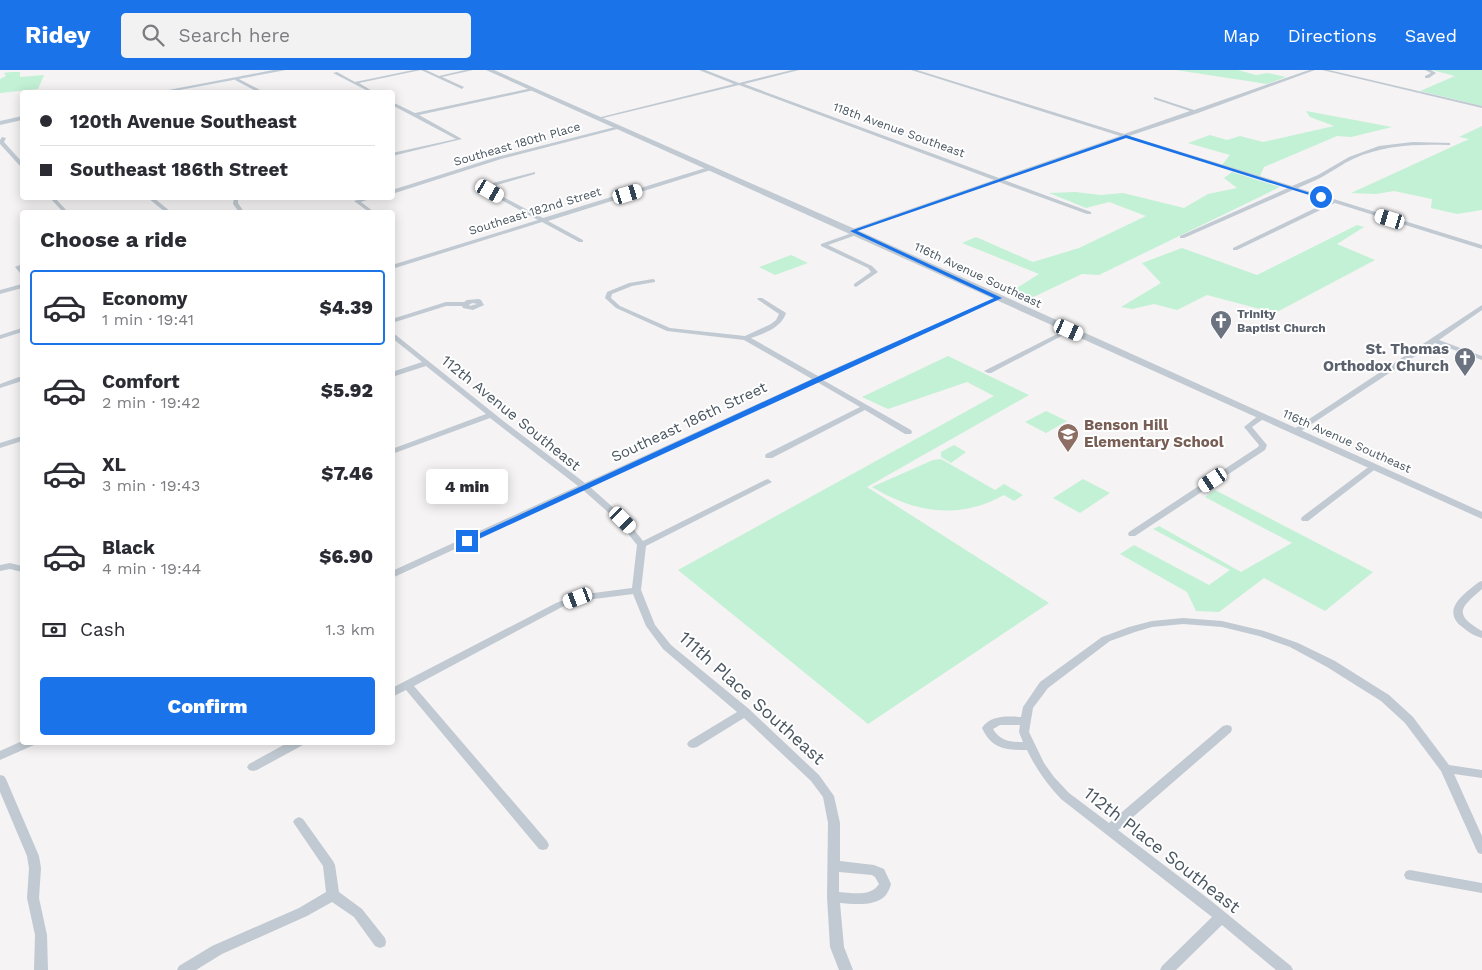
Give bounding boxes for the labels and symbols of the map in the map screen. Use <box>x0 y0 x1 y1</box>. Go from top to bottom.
street label: 118th Avenue Southeast <box>831 100 967 160</box>
street label: Southeast 180th Place <box>452 119 582 169</box>
car <box>473 177 506 205</box>
car <box>611 182 644 206</box>
street label: Southeast 182nd Street <box>467 184 603 238</box>
route start <box>1310 186 1332 208</box>
car <box>1373 207 1406 231</box>
street label: 116th Avenue Southeast <box>912 239 1044 311</box>
place label: Trinity Baptist Church <box>1237 307 1326 335</box>
church icon: Trinity Baptist Church <box>1209 309 1233 340</box>
car <box>1052 317 1085 343</box>
place label: St. Thomas Orthodox Church <box>1323 340 1449 375</box>
church icon: St. Thomas Orthodox Church <box>1453 346 1477 377</box>
street label: 112th Avenue Southeast <box>438 351 585 475</box>
street label: Southeast 186th Street <box>608 378 770 466</box>
street label: 116th Avenue Southeast <box>1281 406 1413 476</box>
place label: Benson Hill Elementary School <box>1084 416 1224 451</box>
school or university icon: Benson Hill Elementary School <box>1056 422 1080 453</box>
car <box>1196 465 1229 495</box>
callout: 4 min <box>426 468 508 504</box>
car <box>607 504 638 536</box>
route end <box>456 530 478 552</box>
car <box>561 586 594 610</box>
street label: 111th Place Southeast <box>675 627 830 769</box>
street label: 112th Place Southeast <box>1080 782 1245 917</box>

